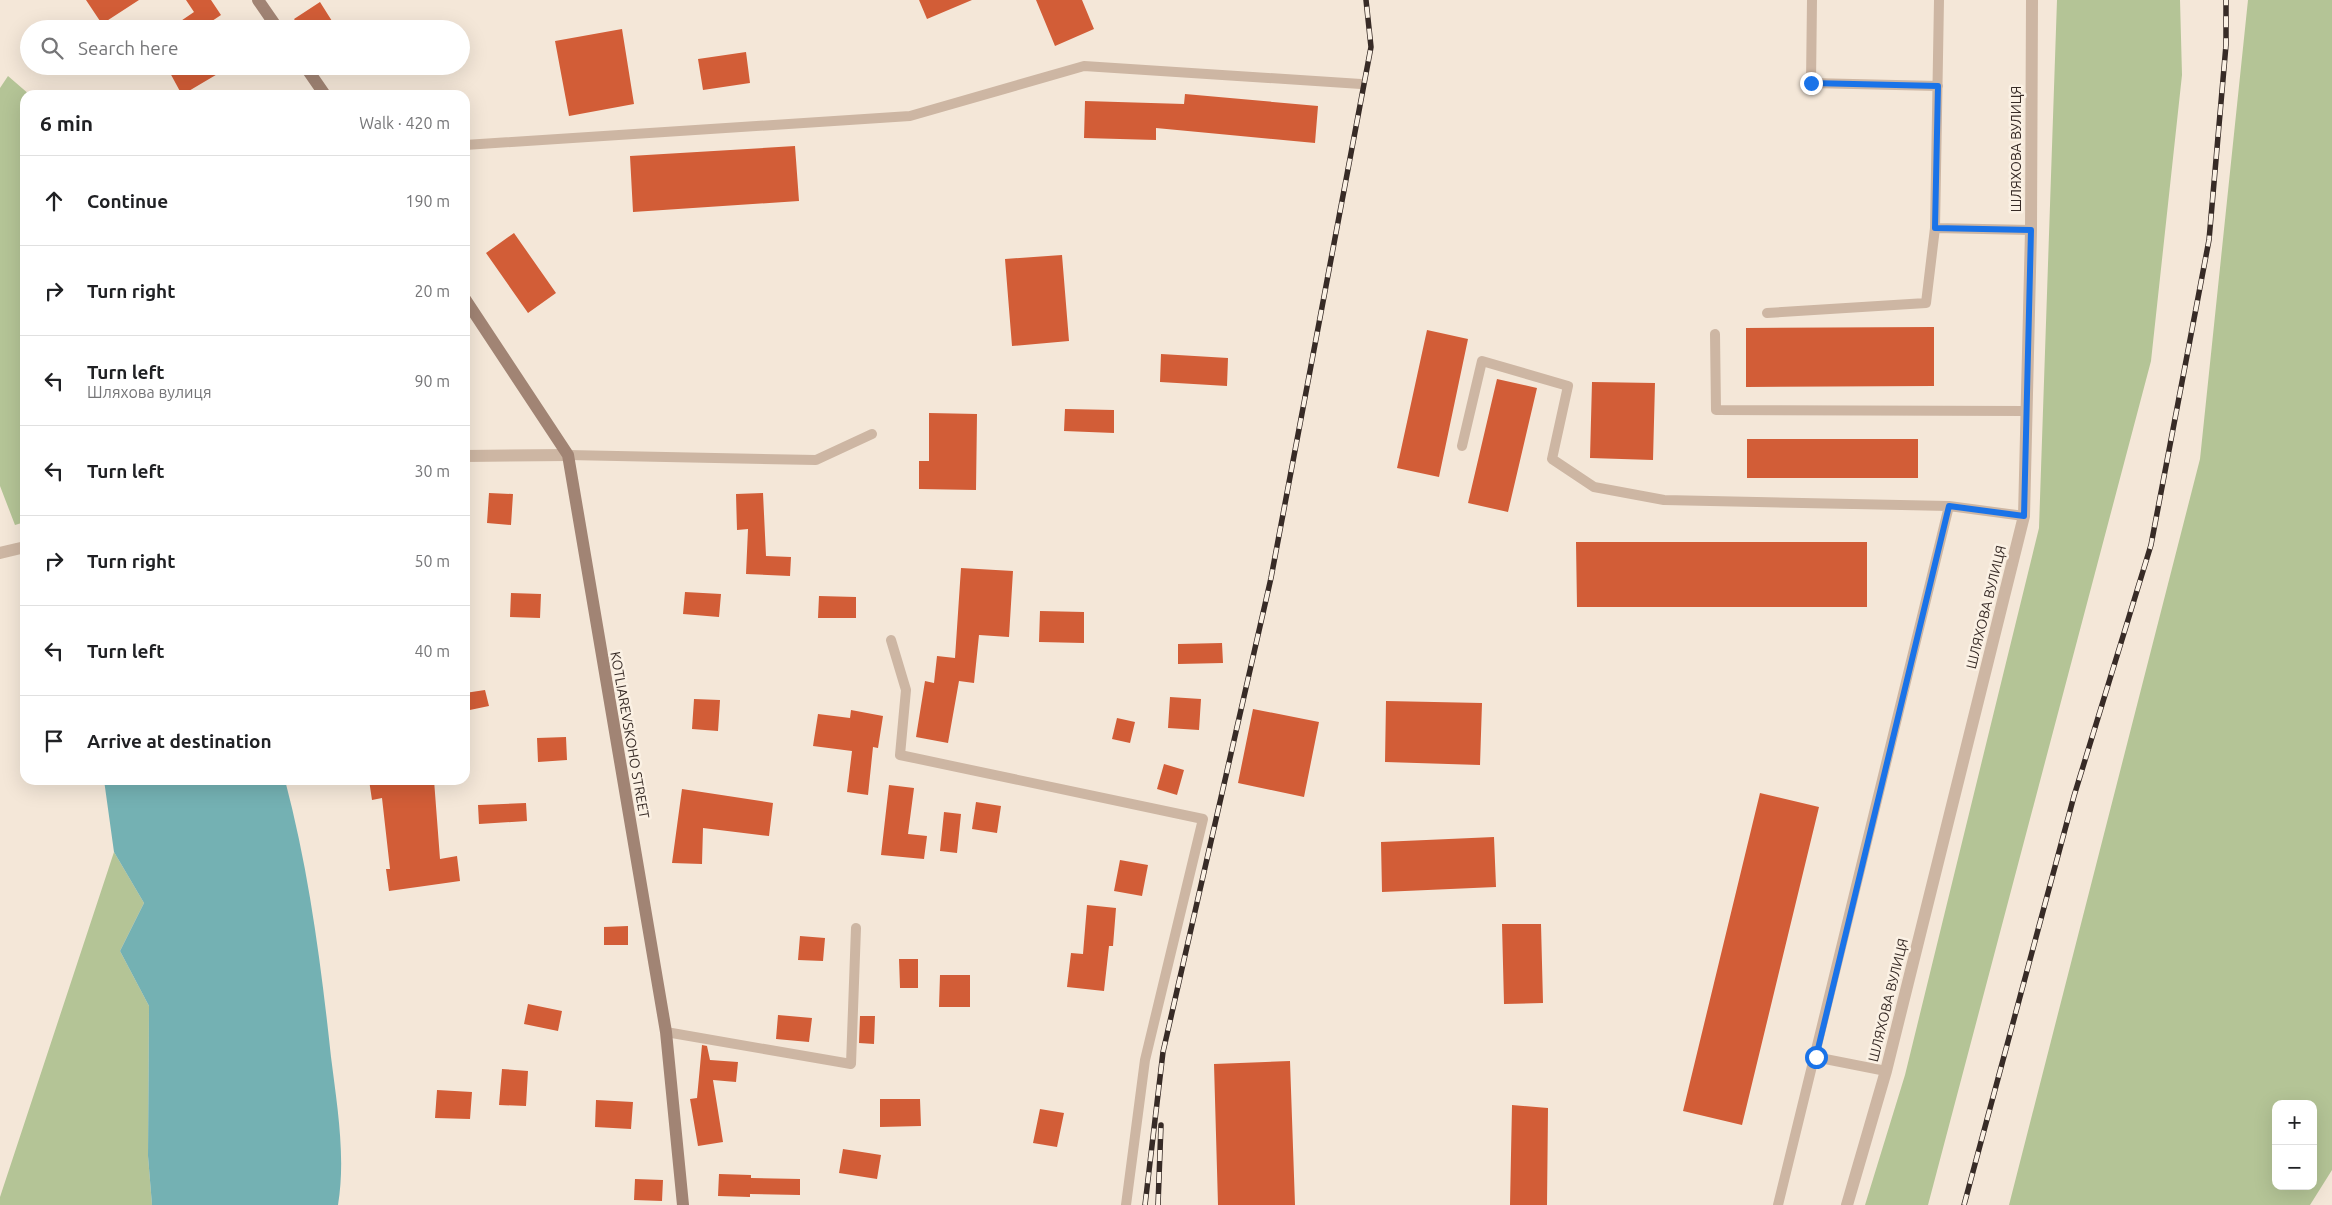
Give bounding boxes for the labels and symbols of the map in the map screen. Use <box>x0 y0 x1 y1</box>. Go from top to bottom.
route end <box>1800 72 1823 95</box>
street label: ШЛЯХОВА ВУЛИЦЯ <box>2008 86 2024 212</box>
street label: ШЛЯХОВА ВУЛИЦЯ <box>1963 544 2009 670</box>
street label: KOTLIAREVSKOHO STREET <box>607 650 653 820</box>
street label: ШЛЯХОВА ВУЛИЦЯ <box>1865 937 1911 1063</box>
route start <box>1805 1046 1828 1069</box>

